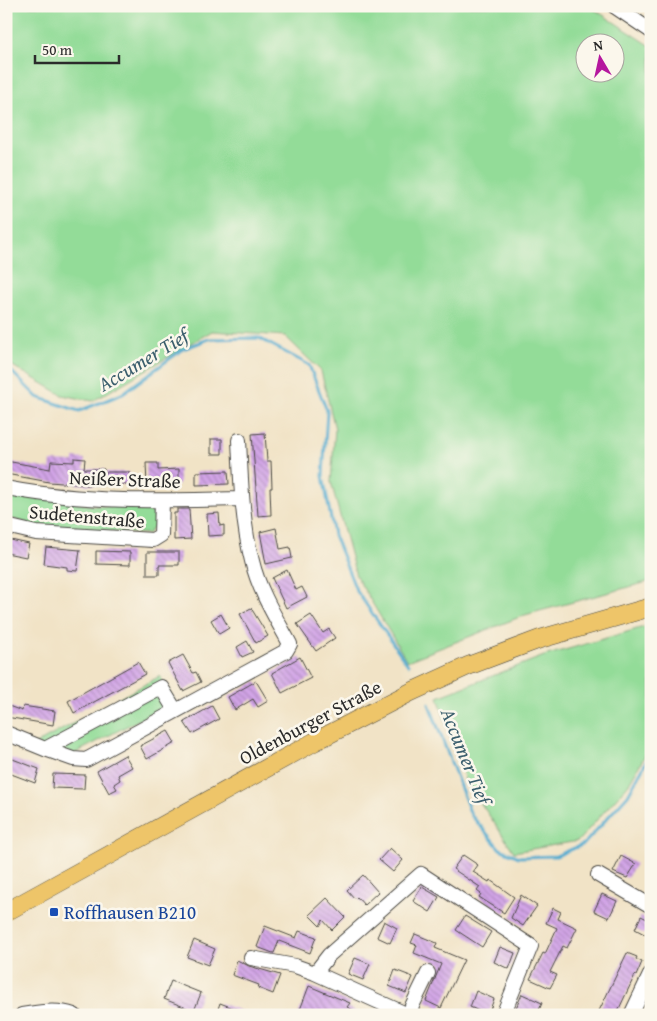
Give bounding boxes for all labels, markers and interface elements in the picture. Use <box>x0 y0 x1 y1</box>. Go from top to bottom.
scale bar <box>35 32 119 64</box>
north arrow <box>574 32 624 82</box>
text: N <box>592 34 605 56</box>
text: 50 m <box>42 39 73 60</box>
water label: Accumer Tief <box>91 319 197 399</box>
street label: Neißer Straße <box>69 463 181 495</box>
street label: Sudetenstraße <box>28 497 146 535</box>
street label: Oldenburger Straße <box>234 673 386 771</box>
water label: Accumer Tief <box>434 702 500 812</box>
place label: Roffhausen B210 <box>64 898 196 926</box>
marker: Roffhausen B210 <box>48 906 60 918</box>

